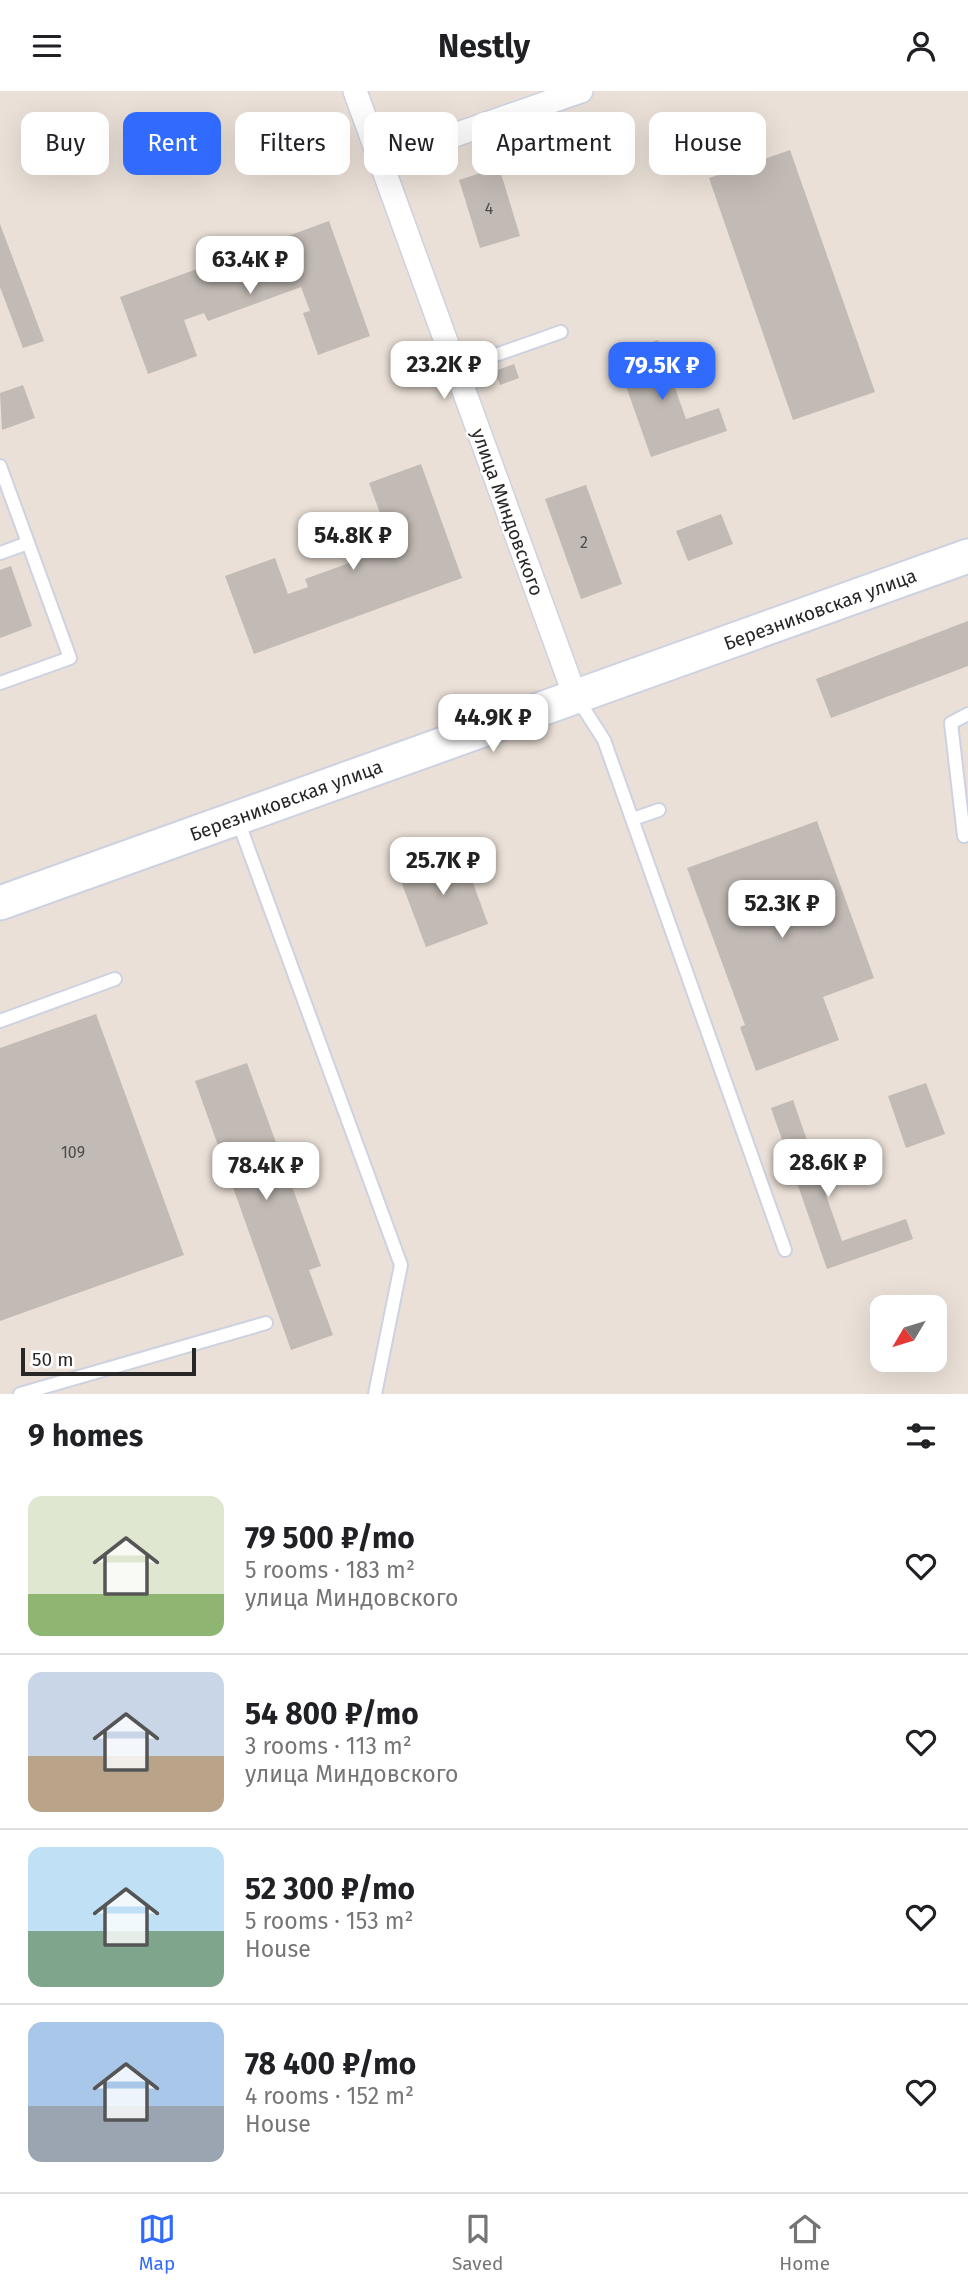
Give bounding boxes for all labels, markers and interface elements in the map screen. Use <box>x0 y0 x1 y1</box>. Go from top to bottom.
icon: menu <box>28 27 66 65</box>
text: Nestly <box>438 27 530 65</box>
icon: person <box>902 27 940 65</box>
chip: Buy <box>21 112 109 175</box>
chip: Rent <box>123 112 221 175</box>
chip: Filters <box>235 112 350 175</box>
chip: New <box>364 112 458 175</box>
chip: Apartment <box>472 112 635 175</box>
chip: House <box>649 112 766 175</box>
house number: 4 <box>485 199 494 218</box>
pin: 63.4K ₽ <box>185 237 315 296</box>
text: 63.4K ₽ <box>212 245 288 273</box>
pin: 23.2K ₽ <box>379 341 509 401</box>
pin: 79.5K ₽ <box>597 343 727 402</box>
text: 23.2K ₽ <box>407 350 481 378</box>
text: 79.5K ₽ <box>624 351 700 379</box>
street label: улица Миндовского <box>467 425 548 599</box>
pin: 54.8K ₽ <box>288 512 418 572</box>
text: 54.8K ₽ <box>314 521 392 549</box>
house number: 2 <box>580 533 588 552</box>
street label: Березниковская улица <box>721 564 920 655</box>
pin: 44.9K ₽ <box>428 695 558 754</box>
text: 44.9K ₽ <box>454 703 532 731</box>
street label: Березниковская улица <box>187 755 386 846</box>
pin: 25.7K ₽ <box>378 837 508 897</box>
text: 25.7K ₽ <box>406 846 480 874</box>
pin: 52.3K ₽ <box>717 881 847 940</box>
text: 52.3K ₽ <box>744 889 820 917</box>
pin: 28.6K ₽ <box>763 1139 893 1199</box>
house number: 109 <box>61 1143 85 1162</box>
pin: 78.4K ₽ <box>201 1143 331 1202</box>
text: 28.6K ₽ <box>789 1148 867 1176</box>
text: 78.4K ₽ <box>228 1151 304 1179</box>
north arrow <box>870 1295 947 1372</box>
map controls <box>870 1295 947 1372</box>
scale bar <box>21 1345 196 1377</box>
text: 50 m <box>32 1348 73 1371</box>
icon: filters <box>902 1417 940 1455</box>
text: 9 homes <box>28 1418 143 1454</box>
text: 79 500 ₽/mo <box>245 1520 415 1556</box>
icon: home <box>84 1524 168 1608</box>
icon: heart <box>902 1547 940 1585</box>
text: 5 rooms · 183 m² <box>245 1556 415 1584</box>
text: улица Миндовского <box>245 1584 459 1612</box>
text: 54 800 ₽/mo <box>245 1696 419 1732</box>
icon: home <box>84 1700 168 1784</box>
icon: heart <box>902 1723 940 1761</box>
text: 3 rooms · 113 m² <box>245 1732 412 1760</box>
text: улица Миндовского <box>245 1760 459 1788</box>
text: 52 300 ₽/mo <box>245 1871 415 1907</box>
icon: home <box>84 1875 168 1959</box>
icon: heart <box>902 1898 940 1936</box>
text: 5 rooms · 153 m² <box>245 1907 414 1935</box>
text: House <box>245 1935 311 1963</box>
text: 78 400 ₽/mo <box>245 2046 416 2082</box>
icon: home <box>84 2050 168 2134</box>
icon: heart <box>902 2073 940 2111</box>
text: 4 rooms · 152 m² <box>245 2082 414 2110</box>
text: House <box>245 2110 311 2138</box>
tab: Map <box>138 2210 176 2275</box>
tab: Saved <box>452 2210 503 2275</box>
tab: Home <box>779 2210 830 2275</box>

